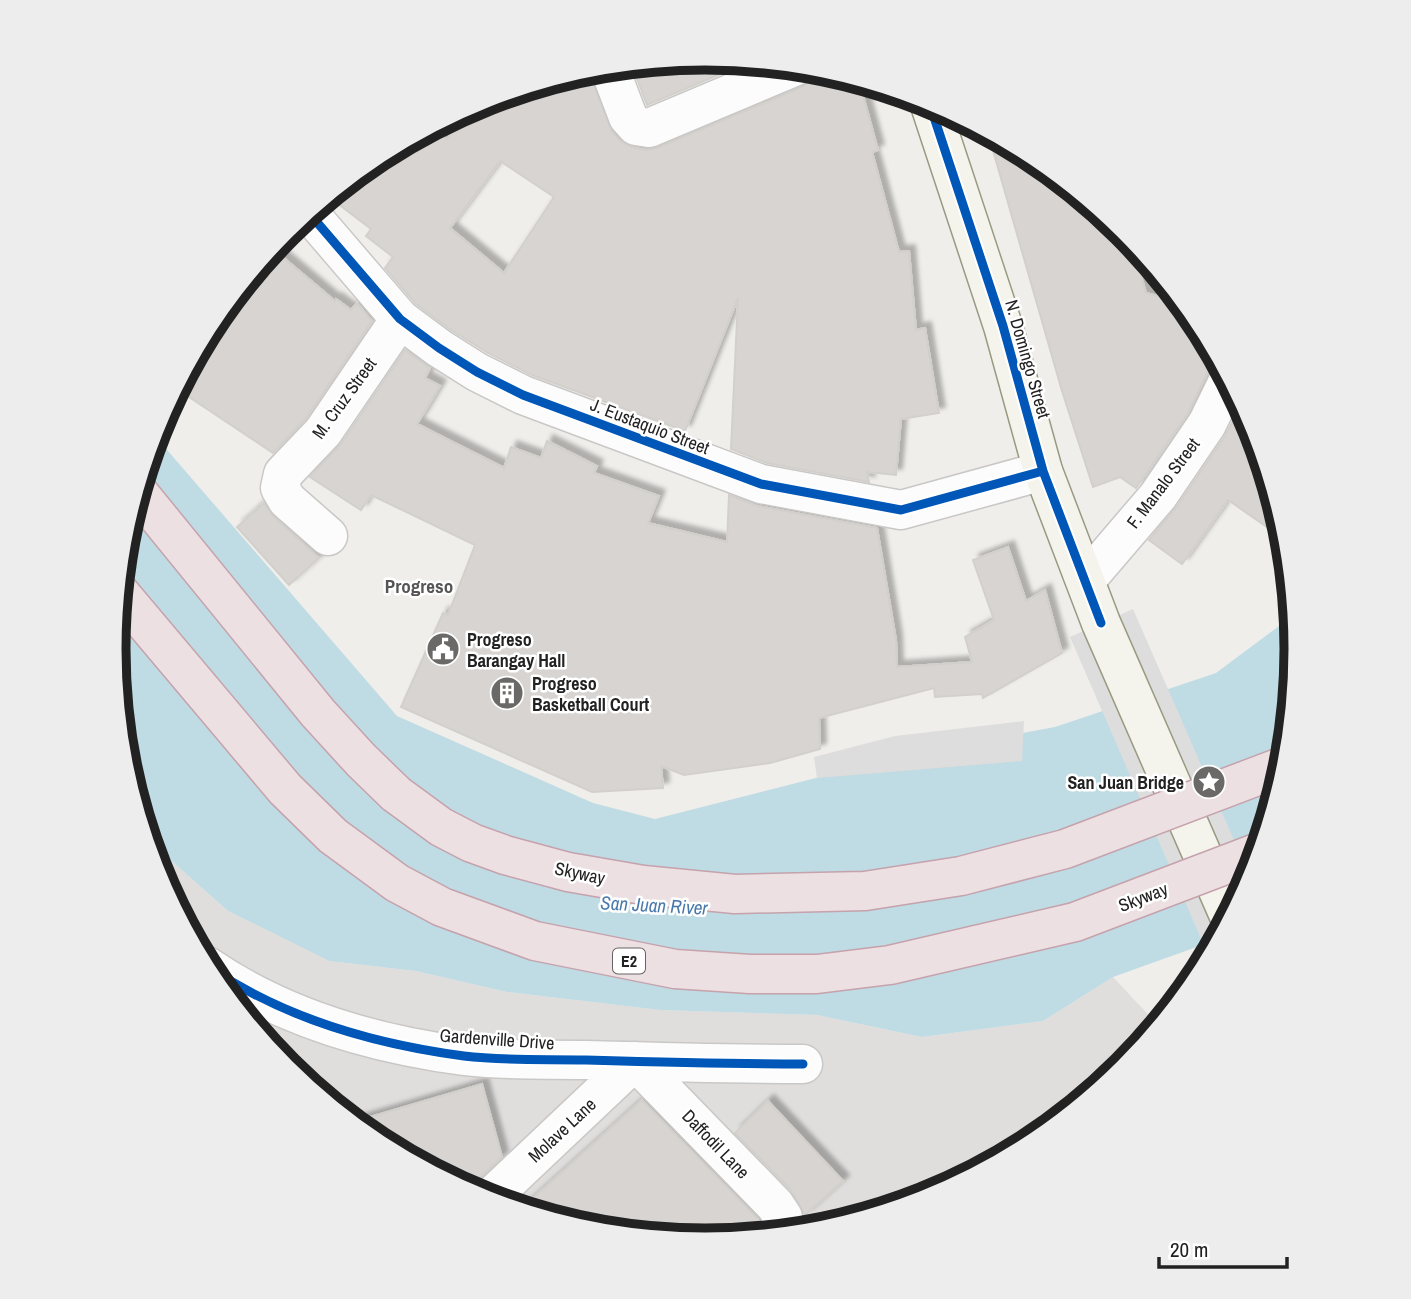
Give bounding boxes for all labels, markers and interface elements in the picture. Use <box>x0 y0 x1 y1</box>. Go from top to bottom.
street label: N. Domingo Street <box>999 297 1057 421</box>
street label: M. Cruz Street <box>306 352 382 444</box>
street label: J. Eustaquio Street <box>587 392 713 460</box>
street label: F. Manalo Street <box>1121 433 1205 533</box>
district label: Progreso <box>385 573 453 599</box>
place label: Progreso Barangay Hall <box>467 627 565 673</box>
public building icon: Progreso Barangay Hall <box>424 630 462 668</box>
place label: Progreso Basketball Court <box>532 671 649 717</box>
building icon: Progreso Basketball Court <box>488 674 526 712</box>
place icon: San Juan Bridge <box>1190 763 1228 801</box>
place label: San Juan Bridge <box>1068 770 1184 795</box>
street label: Skyway <box>553 855 608 891</box>
street label: Skyway <box>1115 876 1172 918</box>
water label: San Juan River <box>600 889 709 921</box>
road number: E2 <box>613 948 645 973</box>
street label: Gardenville Drive <box>439 1023 555 1055</box>
street label: Molave Lane <box>523 1092 601 1168</box>
street label: Daffodil Lane <box>677 1104 755 1184</box>
scale bar <box>1159 1226 1287 1270</box>
text: 20 m <box>1170 1235 1208 1264</box>

